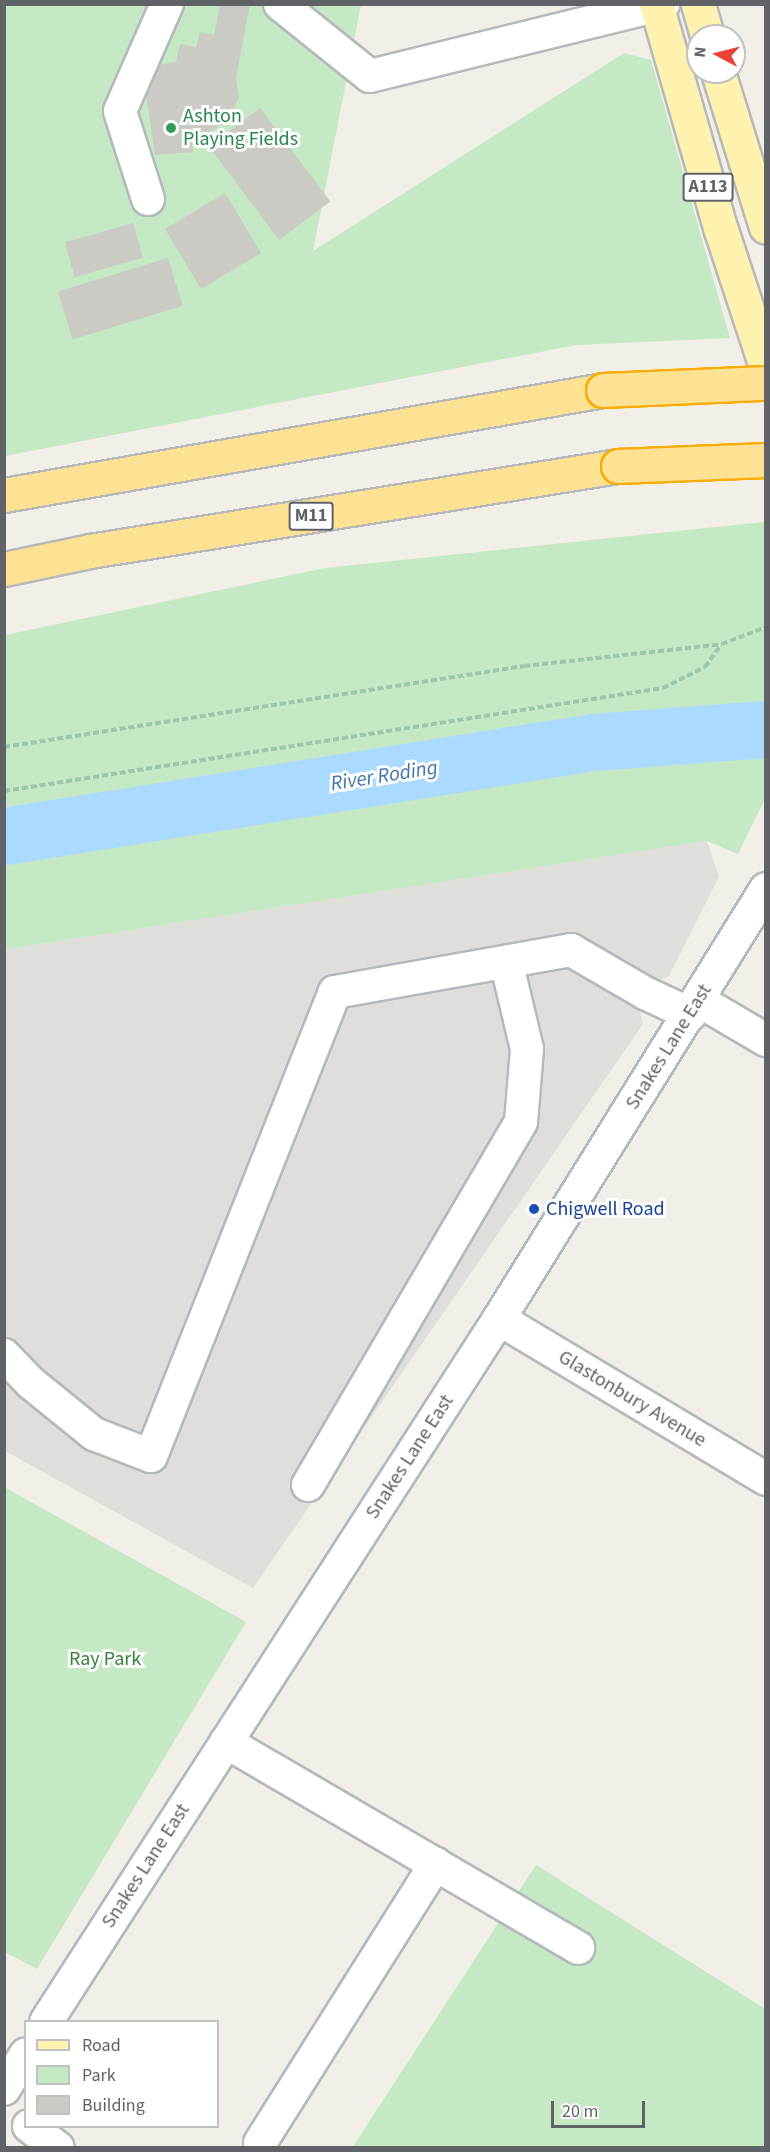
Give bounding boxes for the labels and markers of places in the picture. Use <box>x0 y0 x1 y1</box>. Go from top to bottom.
place label: Ashton Playing Fields <box>183 104 298 151</box>
marker: Ashton Playing Fields <box>164 121 178 135</box>
place label: Chigwell Road <box>546 1197 665 1221</box>
marker: Chigwell Road <box>527 1202 541 1216</box>

